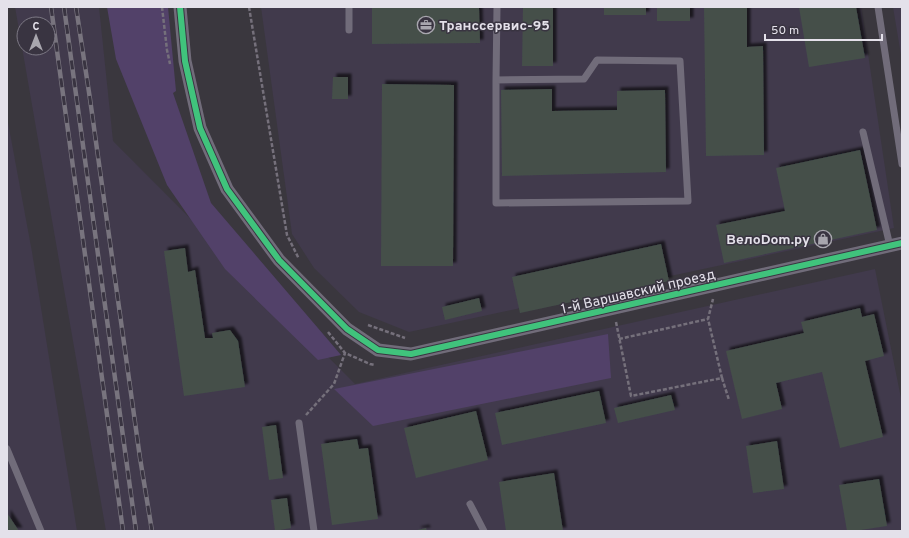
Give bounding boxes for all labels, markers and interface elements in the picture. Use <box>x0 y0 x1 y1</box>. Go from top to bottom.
office icon: Транссервис-95 <box>416 15 436 35</box>
north arrow <box>16 16 56 56</box>
scale bar <box>765 16 882 42</box>
place label: Транссервис-95 <box>439 18 550 35</box>
text: С <box>32 20 40 34</box>
text: 50 m <box>771 23 799 39</box>
shop icon: ВелоDom.ру <box>813 229 833 249</box>
place label: ВелоDom.ру <box>726 232 810 249</box>
street label: 1-й Варшавский проезд <box>559 266 717 319</box>

